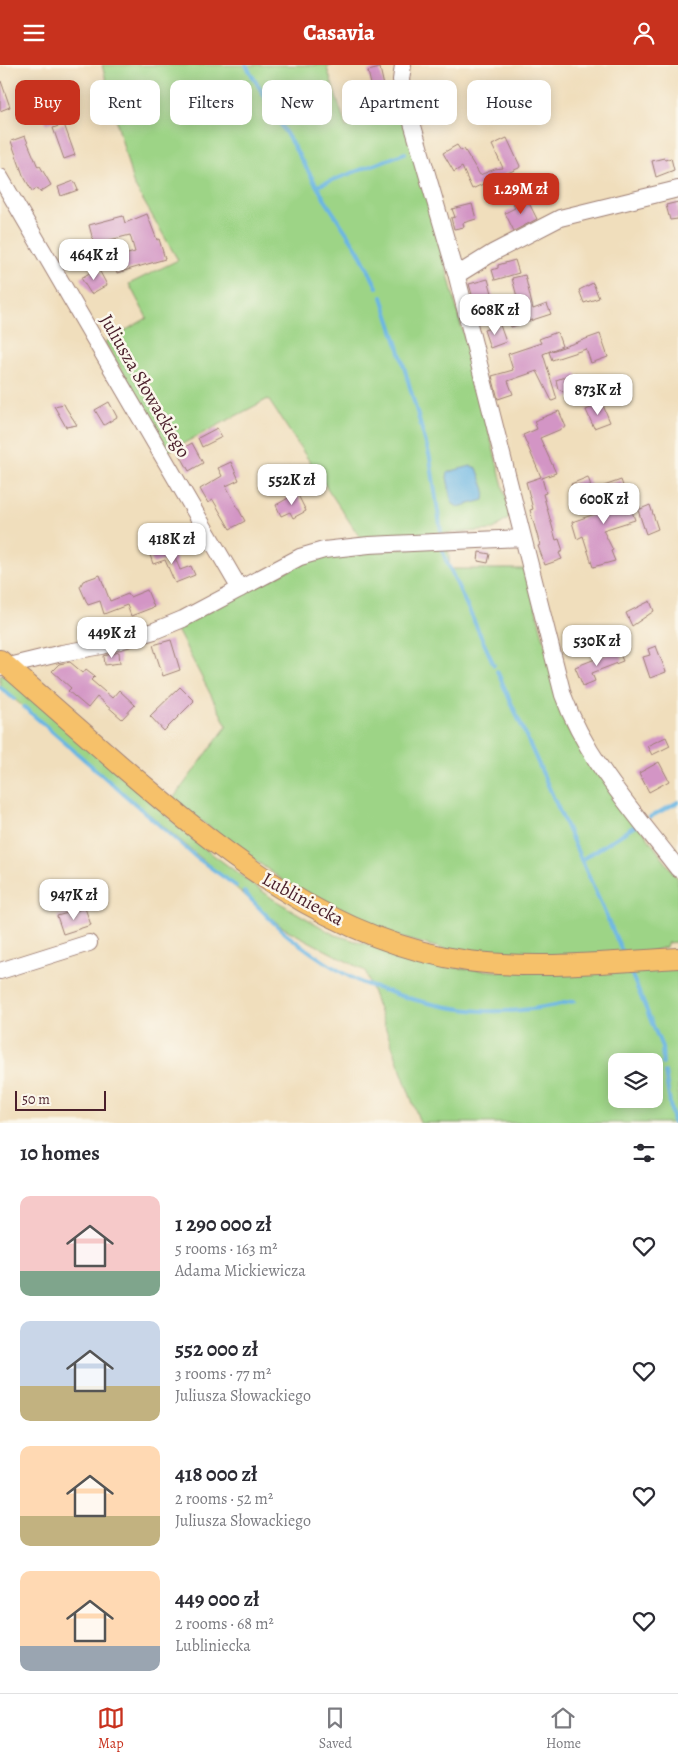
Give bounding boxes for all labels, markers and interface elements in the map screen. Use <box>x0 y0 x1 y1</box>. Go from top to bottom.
text: Casavia <box>303 18 375 48</box>
icon: menu <box>20 19 48 47</box>
icon: person <box>630 19 658 47</box>
chip: Buy <box>15 80 80 125</box>
chip: Rent <box>90 80 160 125</box>
chip: Filters <box>170 80 252 125</box>
chip: New <box>262 80 332 125</box>
chip: Apartment <box>342 80 457 125</box>
chip: House <box>467 80 551 125</box>
pin: 1.29M zł <box>469 173 573 215</box>
text: 1.29M zł <box>494 178 548 200</box>
pin: 464K zł <box>48 239 140 281</box>
text: 464K zł <box>70 244 118 266</box>
pin: 608K zł <box>449 293 541 336</box>
text: 608K zł <box>471 299 519 321</box>
street label: Juliusza Słowackiego <box>93 310 197 462</box>
pin: 873K zł <box>552 373 644 416</box>
text: 873K zł <box>575 379 621 401</box>
pin: 552K zł <box>246 463 338 506</box>
text: 552K zł <box>269 469 315 491</box>
pin: 600K zł <box>558 483 650 525</box>
text: 600K zł <box>579 488 629 510</box>
pin: 418K zł <box>126 523 218 565</box>
text: 418K zł <box>149 528 195 550</box>
pin: 449K zł <box>66 617 158 659</box>
text: 449K zł <box>88 622 136 644</box>
pin: 530K zł <box>551 625 643 667</box>
text: 530K zł <box>573 630 621 652</box>
street label: Lubliniecka <box>257 866 349 932</box>
pin: 947K zł <box>28 879 120 921</box>
text: 947K zł <box>50 884 98 906</box>
map controls <box>608 1053 663 1108</box>
button: layers <box>608 1053 663 1108</box>
scale bar <box>15 1088 106 1111</box>
text: 50 m <box>22 1090 50 1109</box>
text: 10 homes <box>20 1139 100 1167</box>
icon: filters <box>630 1139 658 1167</box>
text: 1 290 000 zł <box>175 1210 272 1238</box>
icon: home <box>60 1216 120 1276</box>
icon: heart <box>630 1232 658 1260</box>
text: 5 rooms · 163 m² <box>175 1238 277 1260</box>
text: Adama Mickiewicza <box>175 1260 306 1282</box>
text: 552 000 zł <box>175 1335 258 1363</box>
icon: home <box>60 1341 120 1401</box>
icon: heart <box>630 1357 658 1385</box>
text: 3 rooms · 77 m² <box>175 1363 271 1385</box>
text: Juliusza Słowackiego <box>175 1385 311 1407</box>
text: 418 000 zł <box>175 1460 257 1488</box>
icon: home <box>60 1466 120 1526</box>
icon: heart <box>630 1482 658 1510</box>
text: 2 rooms · 52 m² <box>175 1488 273 1510</box>
text: Juliusza Słowackiego <box>175 1510 311 1532</box>
text: 449 000 zł <box>175 1585 259 1613</box>
icon: home <box>60 1591 120 1651</box>
icon: heart <box>630 1607 658 1635</box>
text: 2 rooms · 68 m² <box>175 1613 274 1635</box>
text: Lubliniecka <box>175 1635 251 1657</box>
tab: Map <box>97 1704 125 1753</box>
tab: Saved <box>319 1704 352 1753</box>
tab: Home <box>546 1704 581 1753</box>

